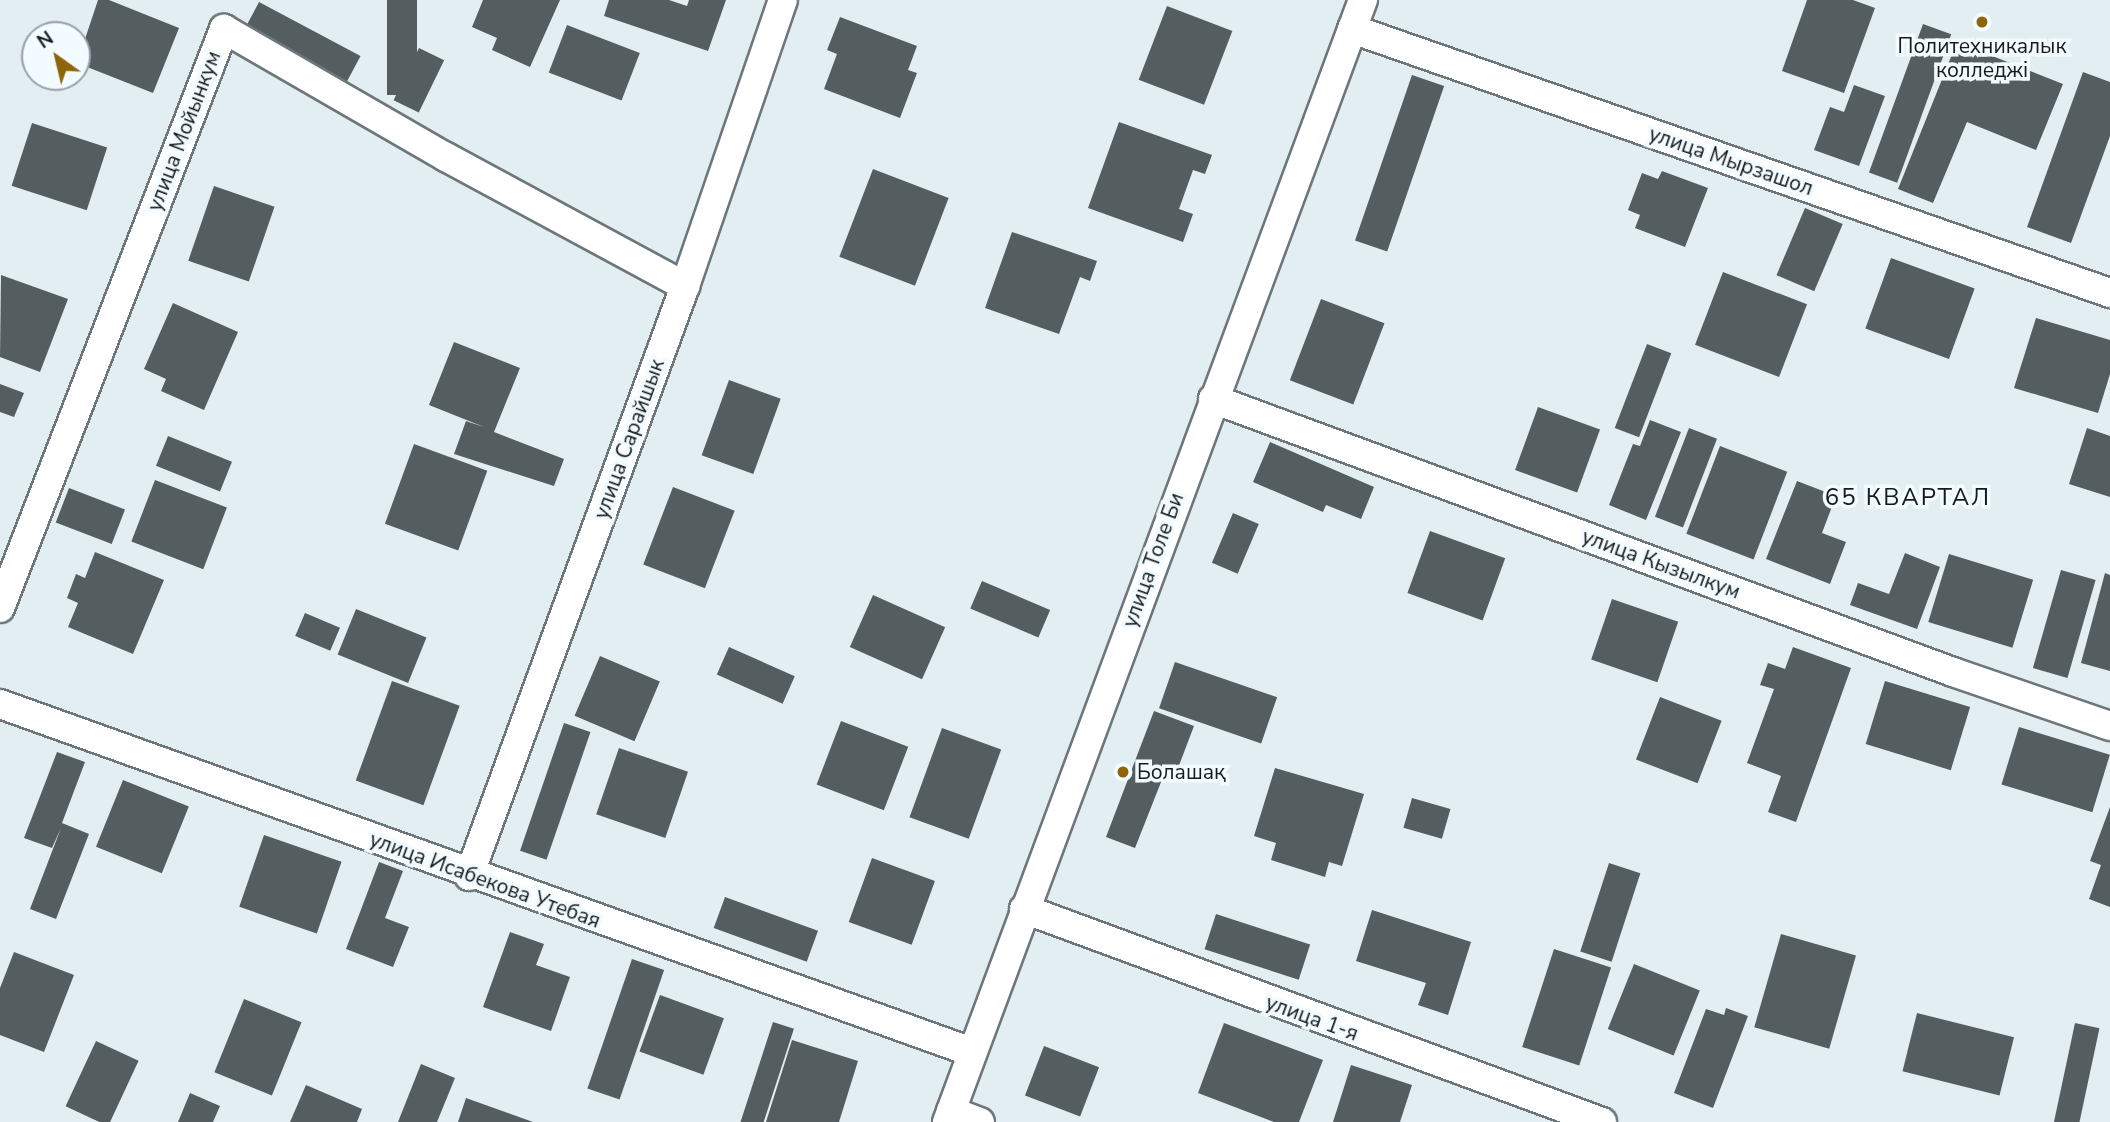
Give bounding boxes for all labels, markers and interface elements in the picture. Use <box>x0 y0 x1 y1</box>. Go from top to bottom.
marker: Политехникалык колледжі <box>1974 14 1990 30</box>
north arrow <box>21 21 91 91</box>
text: N <box>32 25 59 55</box>
place label: Политехникалык колледжі <box>1898 33 2066 83</box>
street label: улица Мойынкум <box>142 47 226 215</box>
street label: улица Мырзашол <box>1646 121 1816 201</box>
street label: улица Сарайшык <box>588 356 670 522</box>
district label: 65 КВАРТАЛ <box>1826 484 1990 512</box>
street label: улица Толе Би <box>1117 489 1189 631</box>
street label: улица Кызылкум <box>1578 524 1744 604</box>
place label: Болашақ <box>1137 759 1226 785</box>
marker: Болашақ <box>1115 764 1131 780</box>
street label: улица Исабекова Утебая <box>366 826 604 934</box>
street label: улица 1-я <box>1262 990 1362 1046</box>

